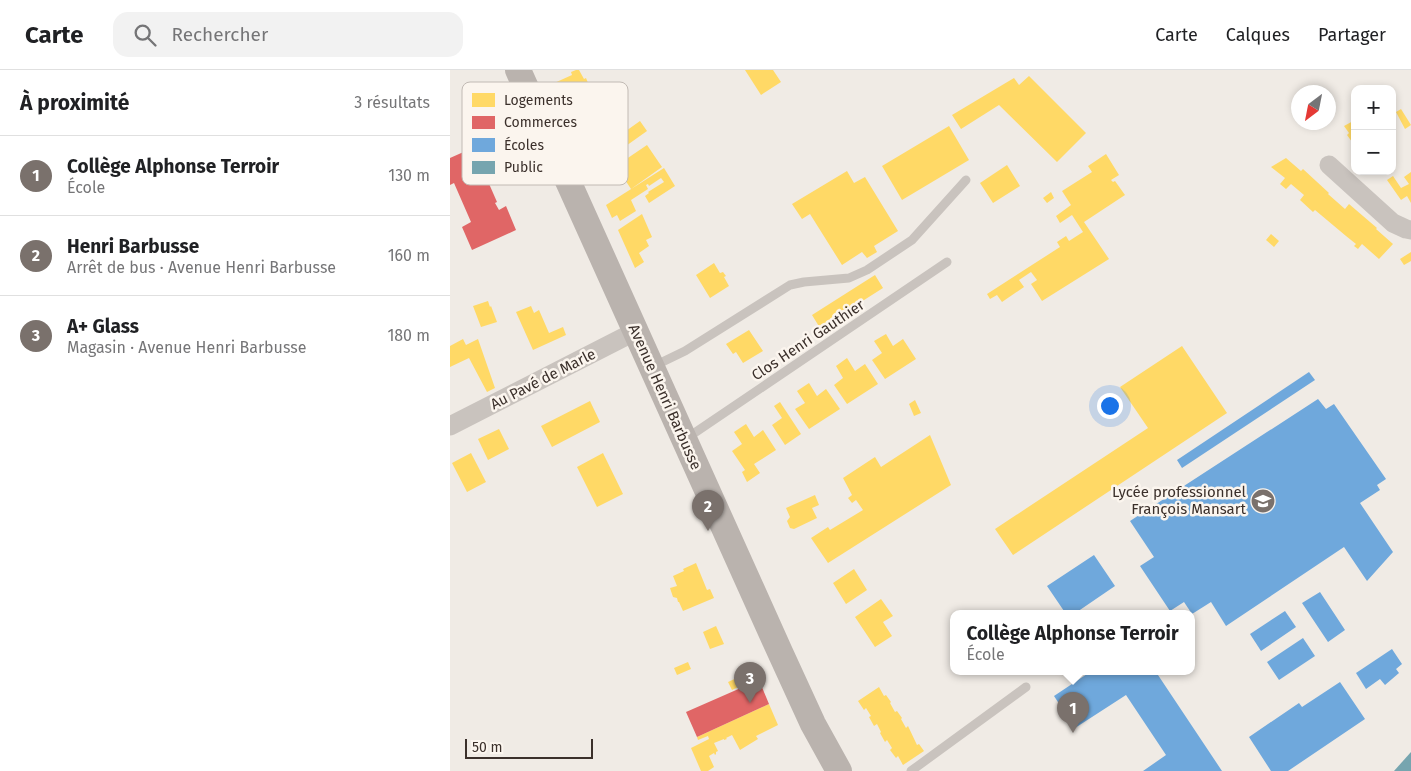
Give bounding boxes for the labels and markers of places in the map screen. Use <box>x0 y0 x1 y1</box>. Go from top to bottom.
place label: Lycée professionnel François Mansart <box>1112 483 1247 518</box>
school or university icon: Lycée professionnel François Mansart <box>1250 488 1276 514</box>
pin: 2 <box>692 490 724 531</box>
pin: 3 <box>734 662 766 703</box>
pin: 1 <box>1057 692 1089 733</box>

